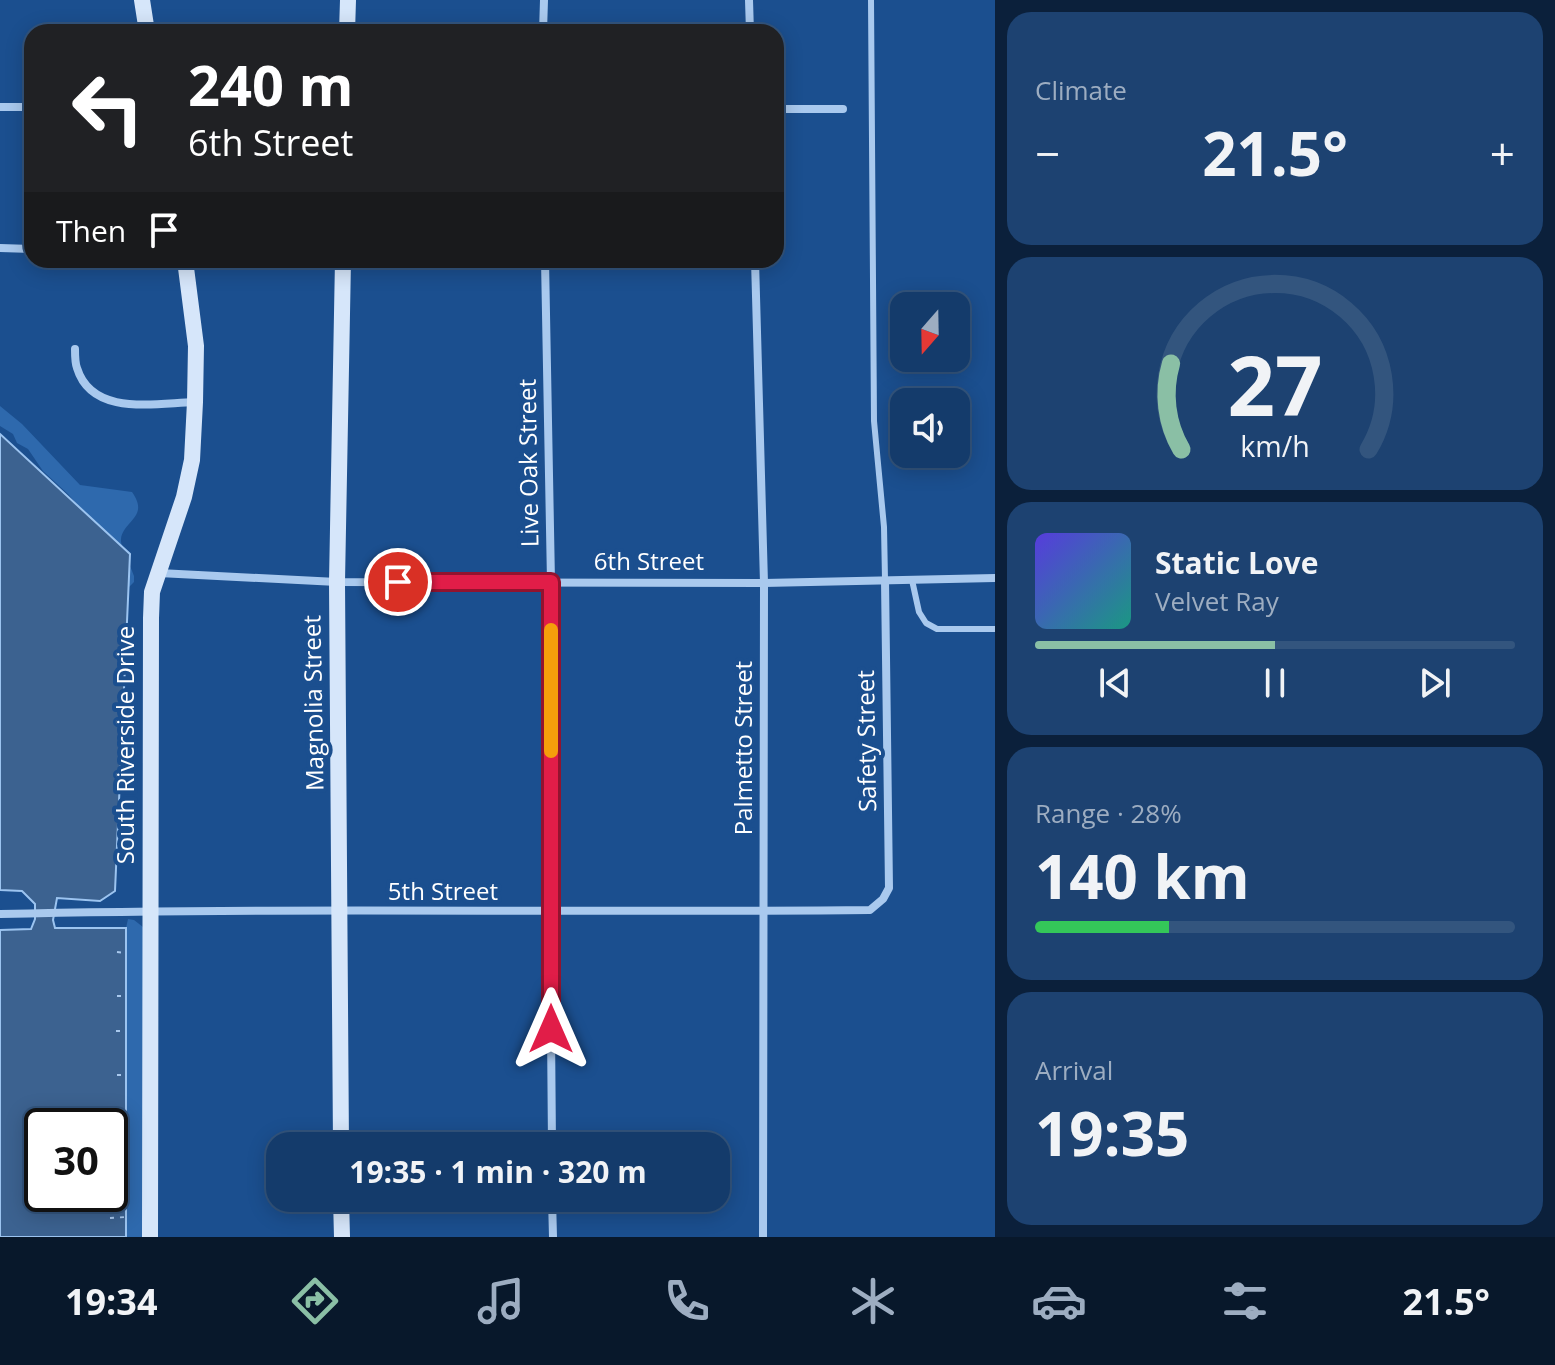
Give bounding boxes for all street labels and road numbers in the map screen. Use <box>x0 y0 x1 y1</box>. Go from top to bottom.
street label: Live Oak Street <box>510 379 545 547</box>
street label: 6th Street <box>594 544 704 577</box>
street label: Magnolia Street <box>294 615 331 791</box>
street label: South Riverside Drive <box>108 626 141 864</box>
street label: Palmetto Street <box>726 661 759 835</box>
street label: Safety Street <box>848 670 883 812</box>
street label: 5th Street <box>388 874 498 907</box>

